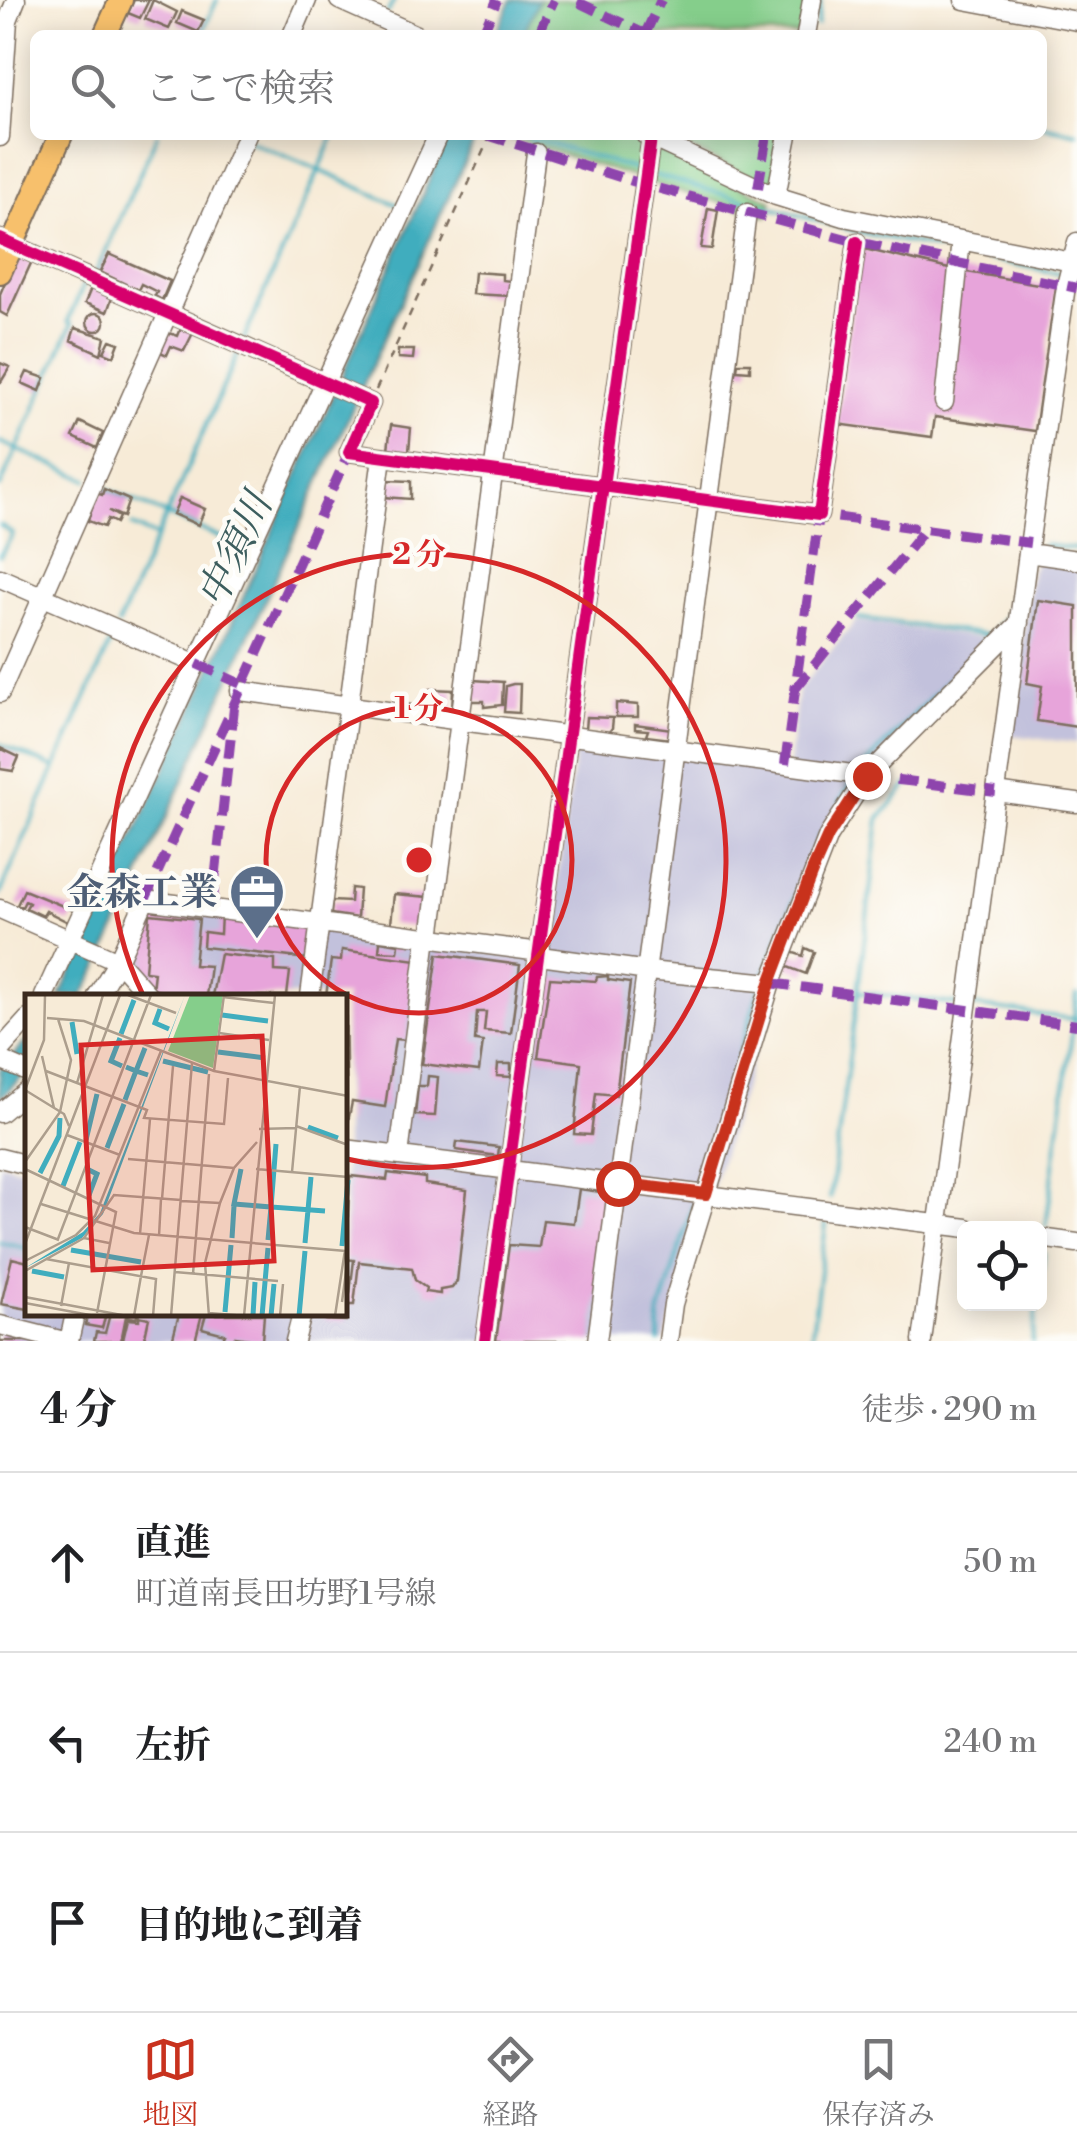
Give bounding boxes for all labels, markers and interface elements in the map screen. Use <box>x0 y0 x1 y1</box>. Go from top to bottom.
search box <box>30 30 1047 140</box>
icon: search <box>65 58 120 113</box>
text: ここで検索 <box>145 66 335 113</box>
water label: 中須川 <box>188 482 286 616</box>
text: 2 分 <box>392 536 446 574</box>
text: 1 分 <box>394 690 444 728</box>
route end <box>845 754 891 800</box>
centre of rings <box>401 842 437 878</box>
office icon: 金森工業 <box>227 862 287 941</box>
place label: 金森工業 <box>66 870 218 917</box>
inset map <box>25 994 348 1316</box>
route start <box>596 1161 642 1207</box>
map controls <box>957 1221 1047 1311</box>
button: locate <box>957 1221 1047 1311</box>
text: 4 分 <box>40 1384 117 1437</box>
text: 徒歩 · 290 m <box>861 1390 1037 1430</box>
text: 直進 <box>135 1520 211 1567</box>
icon: ahead <box>40 1535 95 1590</box>
text: 50 m <box>964 1542 1037 1582</box>
text: 町道南長田坊野1号線 <box>135 1574 437 1614</box>
icon: left <box>40 1715 95 1770</box>
text: 240 m <box>944 1722 1037 1762</box>
text: 左折 <box>135 1723 211 1770</box>
icon: arrive <box>40 1895 95 1950</box>
text: 目的地に到着 <box>135 1903 363 1950</box>
tab: 地図 <box>142 2032 198 2133</box>
tab: 経路 <box>482 2032 539 2133</box>
tab: 保存済み <box>823 2032 935 2133</box>

